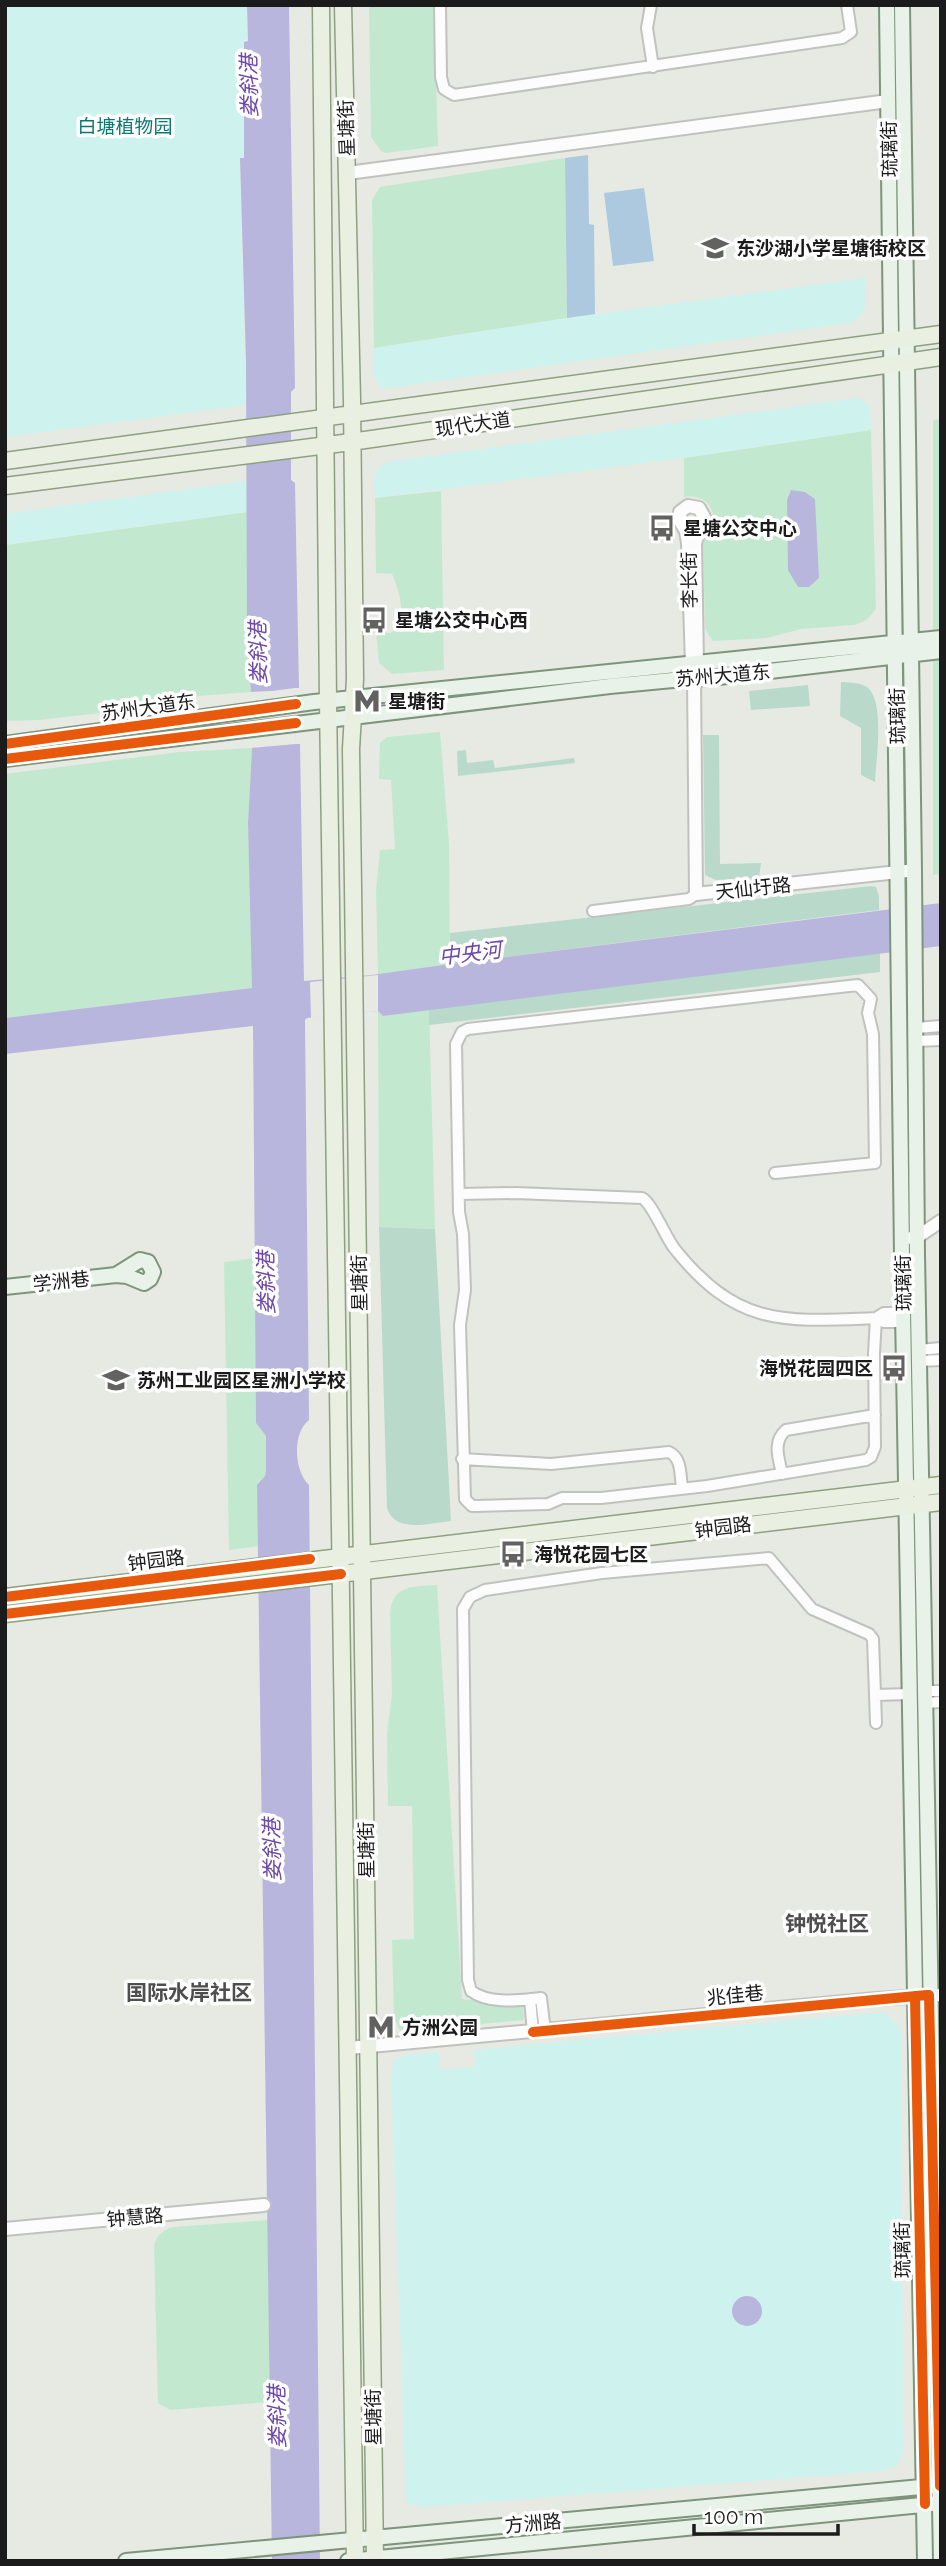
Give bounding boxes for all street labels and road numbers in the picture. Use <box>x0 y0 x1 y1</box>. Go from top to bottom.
street label: 星塘街 <box>334 99 358 157</box>
street label: 琉璃街 <box>878 120 900 178</box>
street label: 现代大道 <box>434 408 512 440</box>
street label: 李长街 <box>678 551 700 609</box>
street label: 苏州大道东 <box>675 660 771 690</box>
street label: 琉璃街 <box>886 687 908 745</box>
street label: 苏州大道东 <box>99 689 197 725</box>
street label: 天仙圩路 <box>714 873 792 903</box>
street label: 星塘街 <box>348 1254 370 1312</box>
street label: 琉璃街 <box>892 1254 914 1312</box>
street label: 学洲巷 <box>31 1267 91 1295</box>
street label: 钟园路 <box>693 1513 753 1541</box>
street label: 钟园路 <box>126 1546 186 1574</box>
street label: 星塘街 <box>355 1821 377 1879</box>
street label: 兆佳巷 <box>705 1981 765 2009</box>
street label: 钟慧路 <box>106 2204 164 2230</box>
street label: 琉璃街 <box>891 2221 913 2279</box>
street label: 星塘街 <box>362 2388 384 2446</box>
street label: 方洲路 <box>504 2510 562 2536</box>

